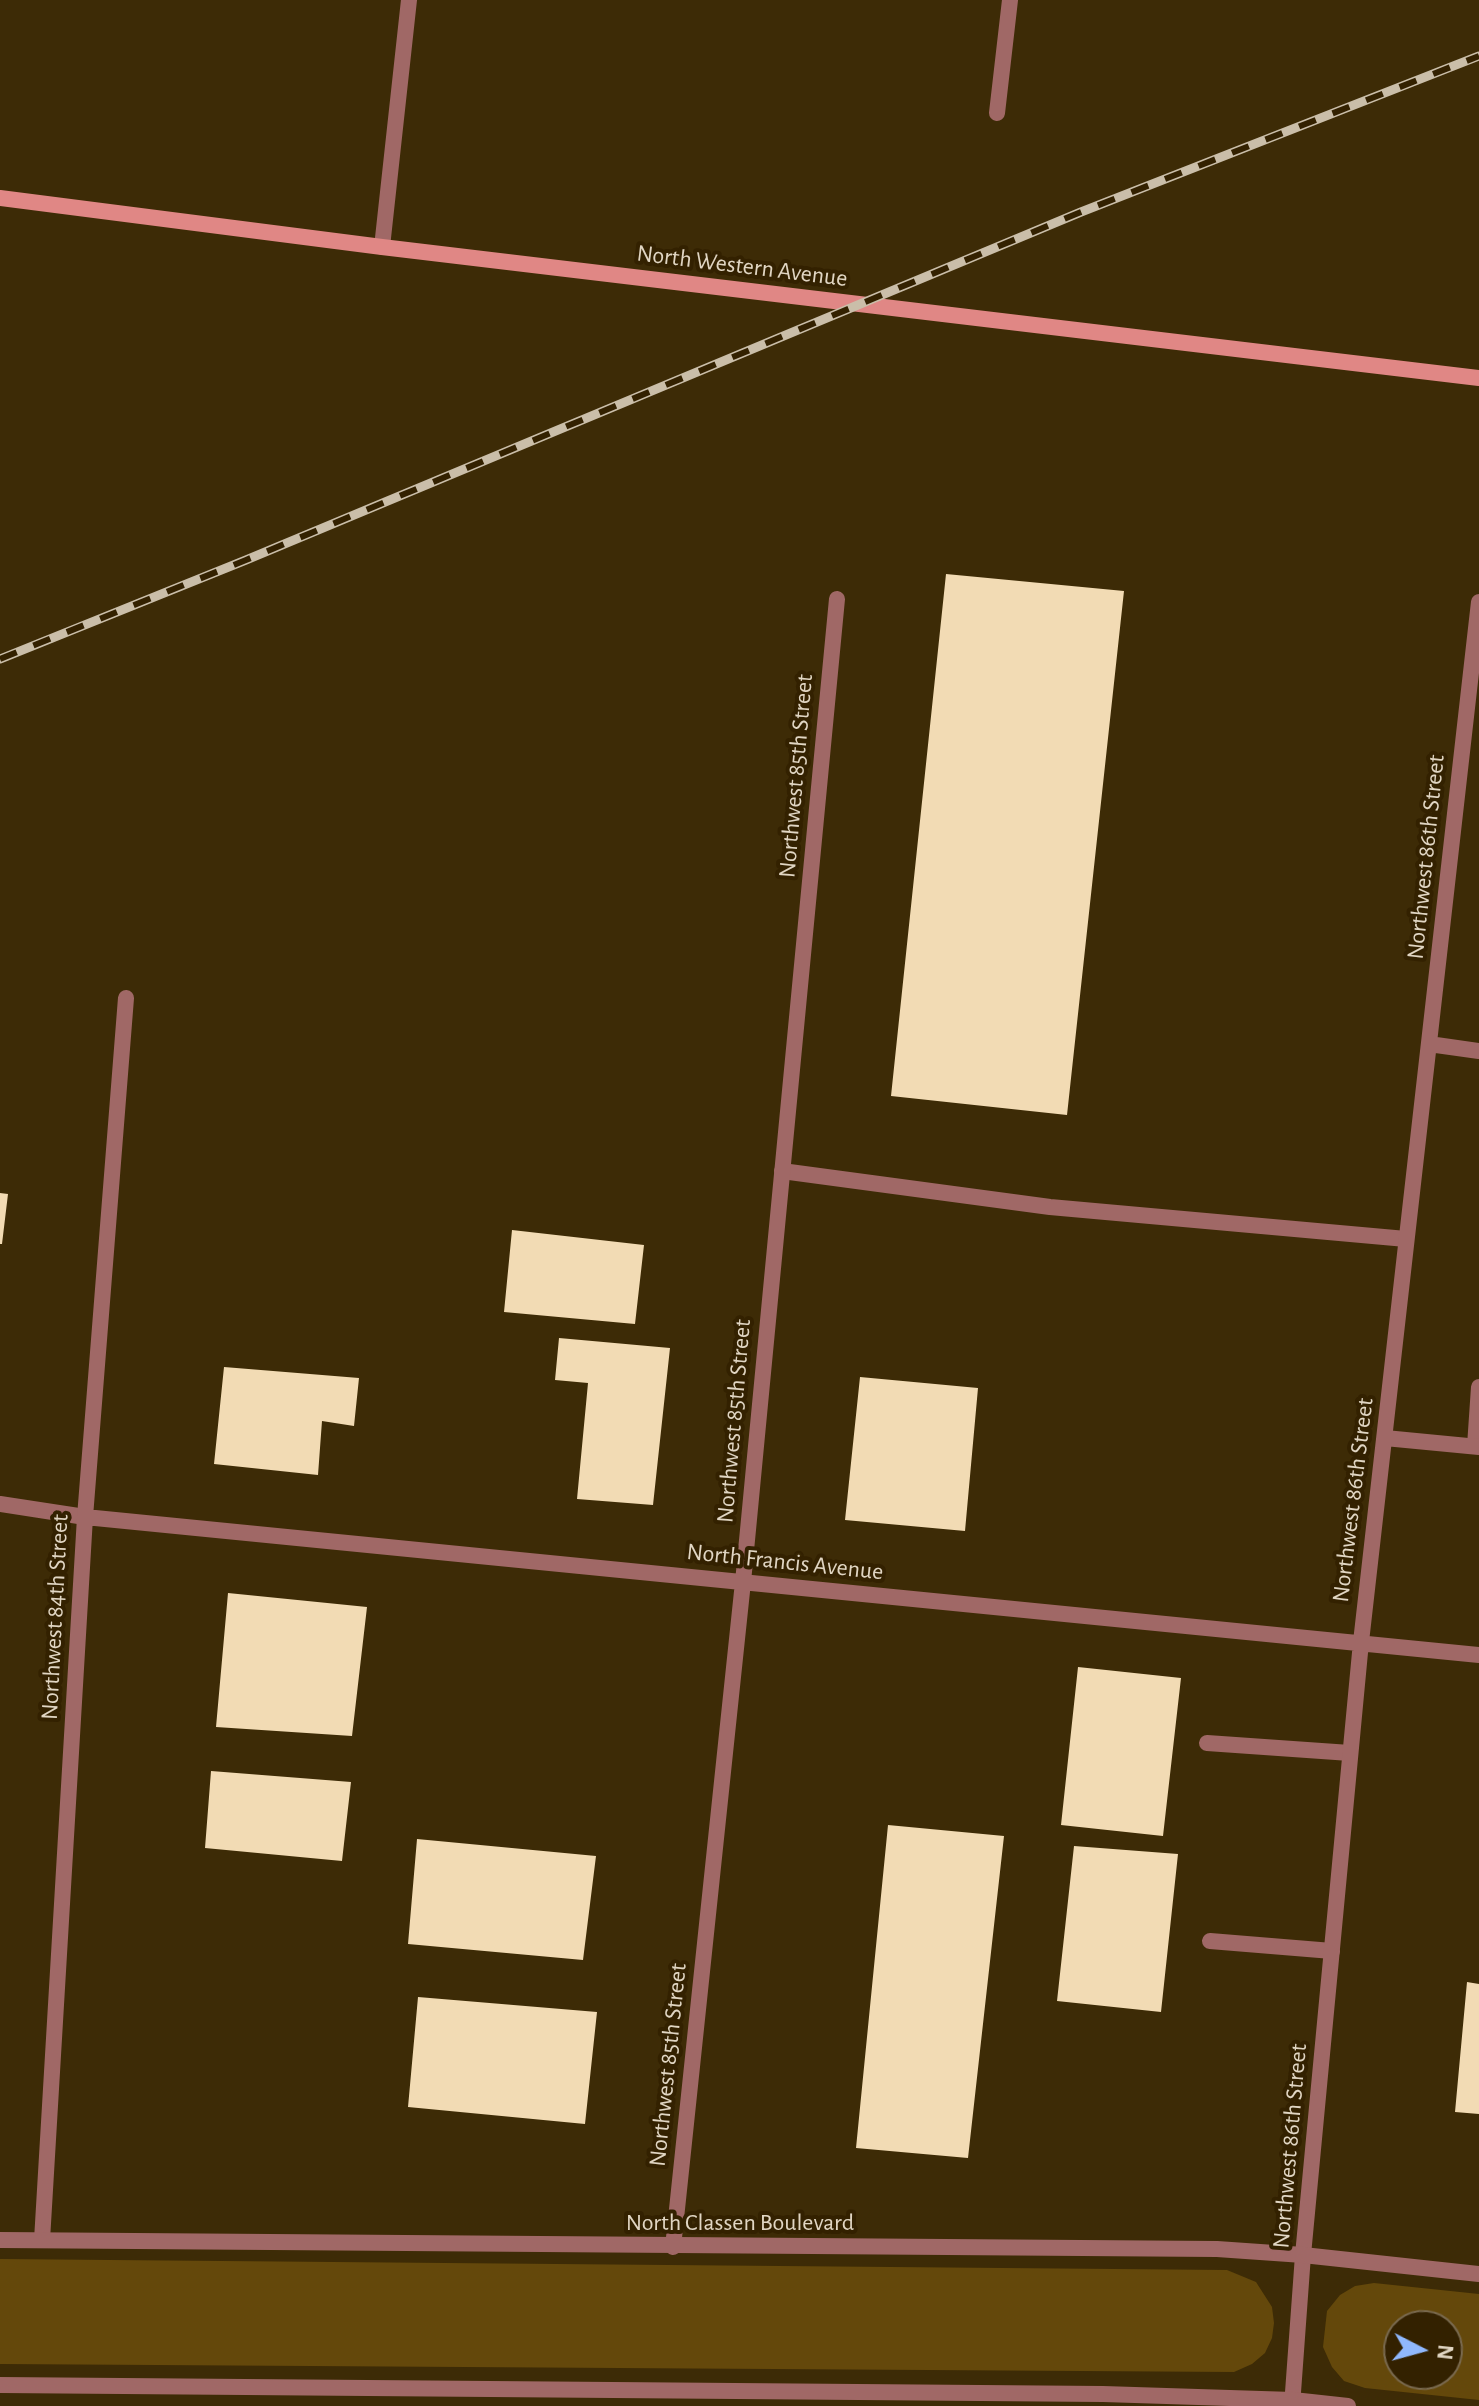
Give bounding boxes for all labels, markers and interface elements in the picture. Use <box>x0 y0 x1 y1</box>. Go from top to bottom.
street label: North Western Avenue <box>635 239 849 293</box>
street label: Northwest 85th Street <box>773 673 819 879</box>
street label: Northwest 86th Street <box>1401 753 1451 961</box>
street label: Northwest 85th Street <box>711 1318 757 1524</box>
street label: Northwest 86th Street <box>1326 1396 1380 1604</box>
street label: Northwest 84th Street <box>35 1513 75 1721</box>
street label: North Francis Avenue <box>685 1537 885 1587</box>
street label: Northwest 85th Street <box>643 1962 693 2168</box>
street label: Northwest 86th Street <box>1267 2042 1313 2250</box>
street label: North Classen Boulevard <box>626 2209 854 2237</box>
north arrow <box>1383 2310 1463 2390</box>
text: N <box>1433 2344 1457 2361</box>

